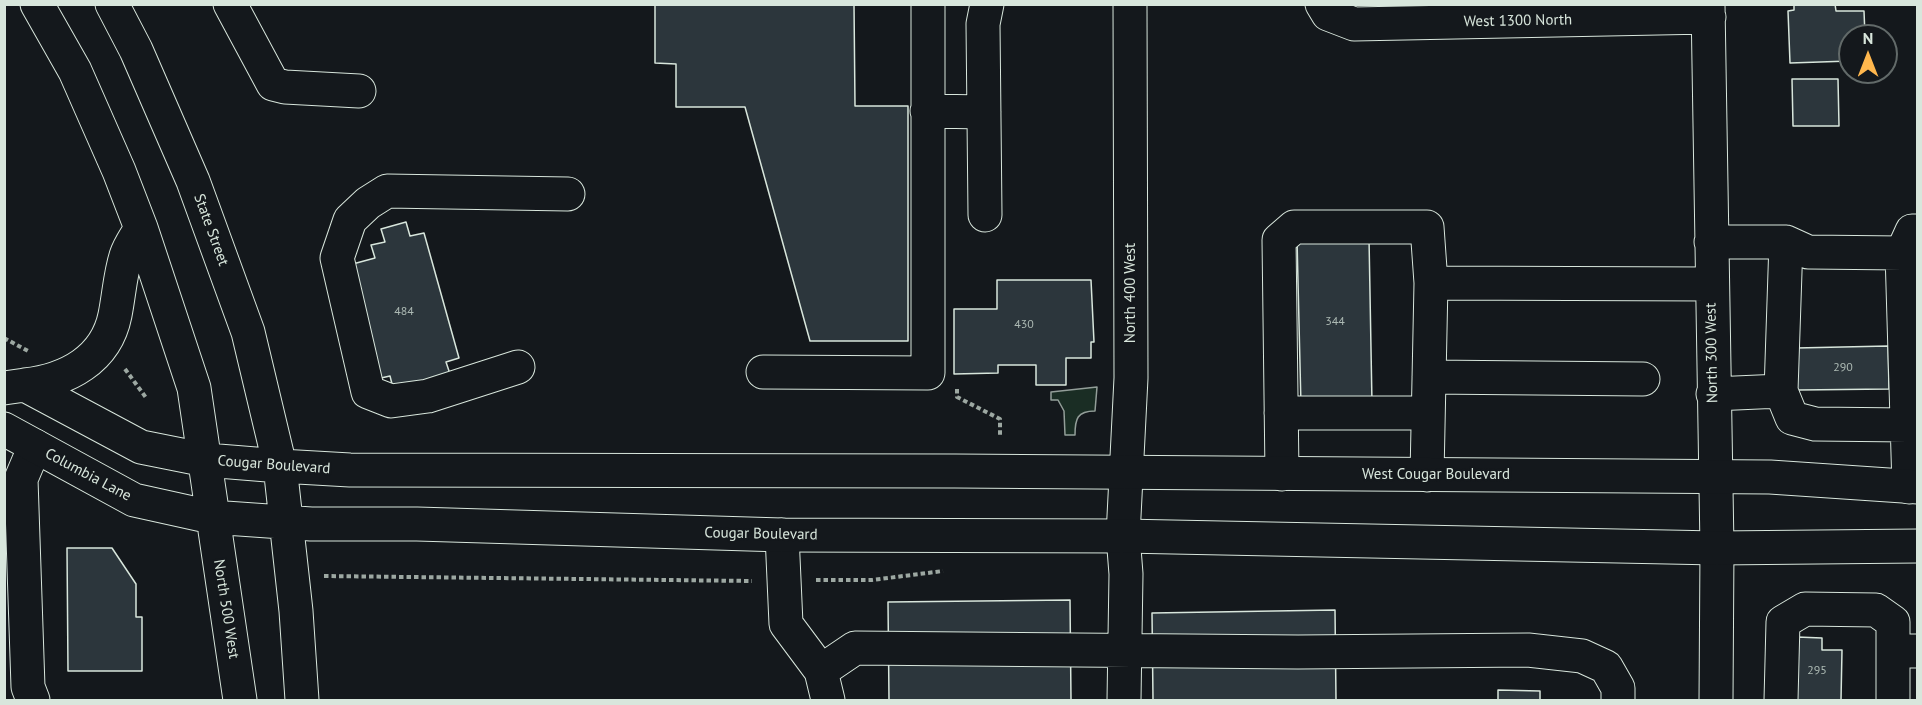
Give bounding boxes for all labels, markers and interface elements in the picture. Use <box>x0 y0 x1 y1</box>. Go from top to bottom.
street label: West 1300 North <box>1464 11 1572 31</box>
north arrow <box>1838 24 1898 84</box>
text: N <box>1863 28 1873 48</box>
street label: State Street <box>190 192 232 268</box>
street label: North 400 West <box>1122 243 1140 343</box>
street label: North 300 West <box>1702 303 1722 403</box>
house number: 484 <box>394 305 414 319</box>
house number: 344 <box>1325 315 1345 329</box>
house number: 430 <box>1014 318 1034 332</box>
house number: 290 <box>1833 361 1853 375</box>
street label: Columbia Lane <box>42 445 134 505</box>
street label: Cougar Boulevard <box>217 452 331 478</box>
street label: West Cougar Boulevard <box>1362 466 1510 484</box>
street label: Cougar Boulevard <box>704 524 818 544</box>
street label: North 500 West <box>209 558 243 660</box>
house number: 295 <box>1807 664 1827 678</box>

